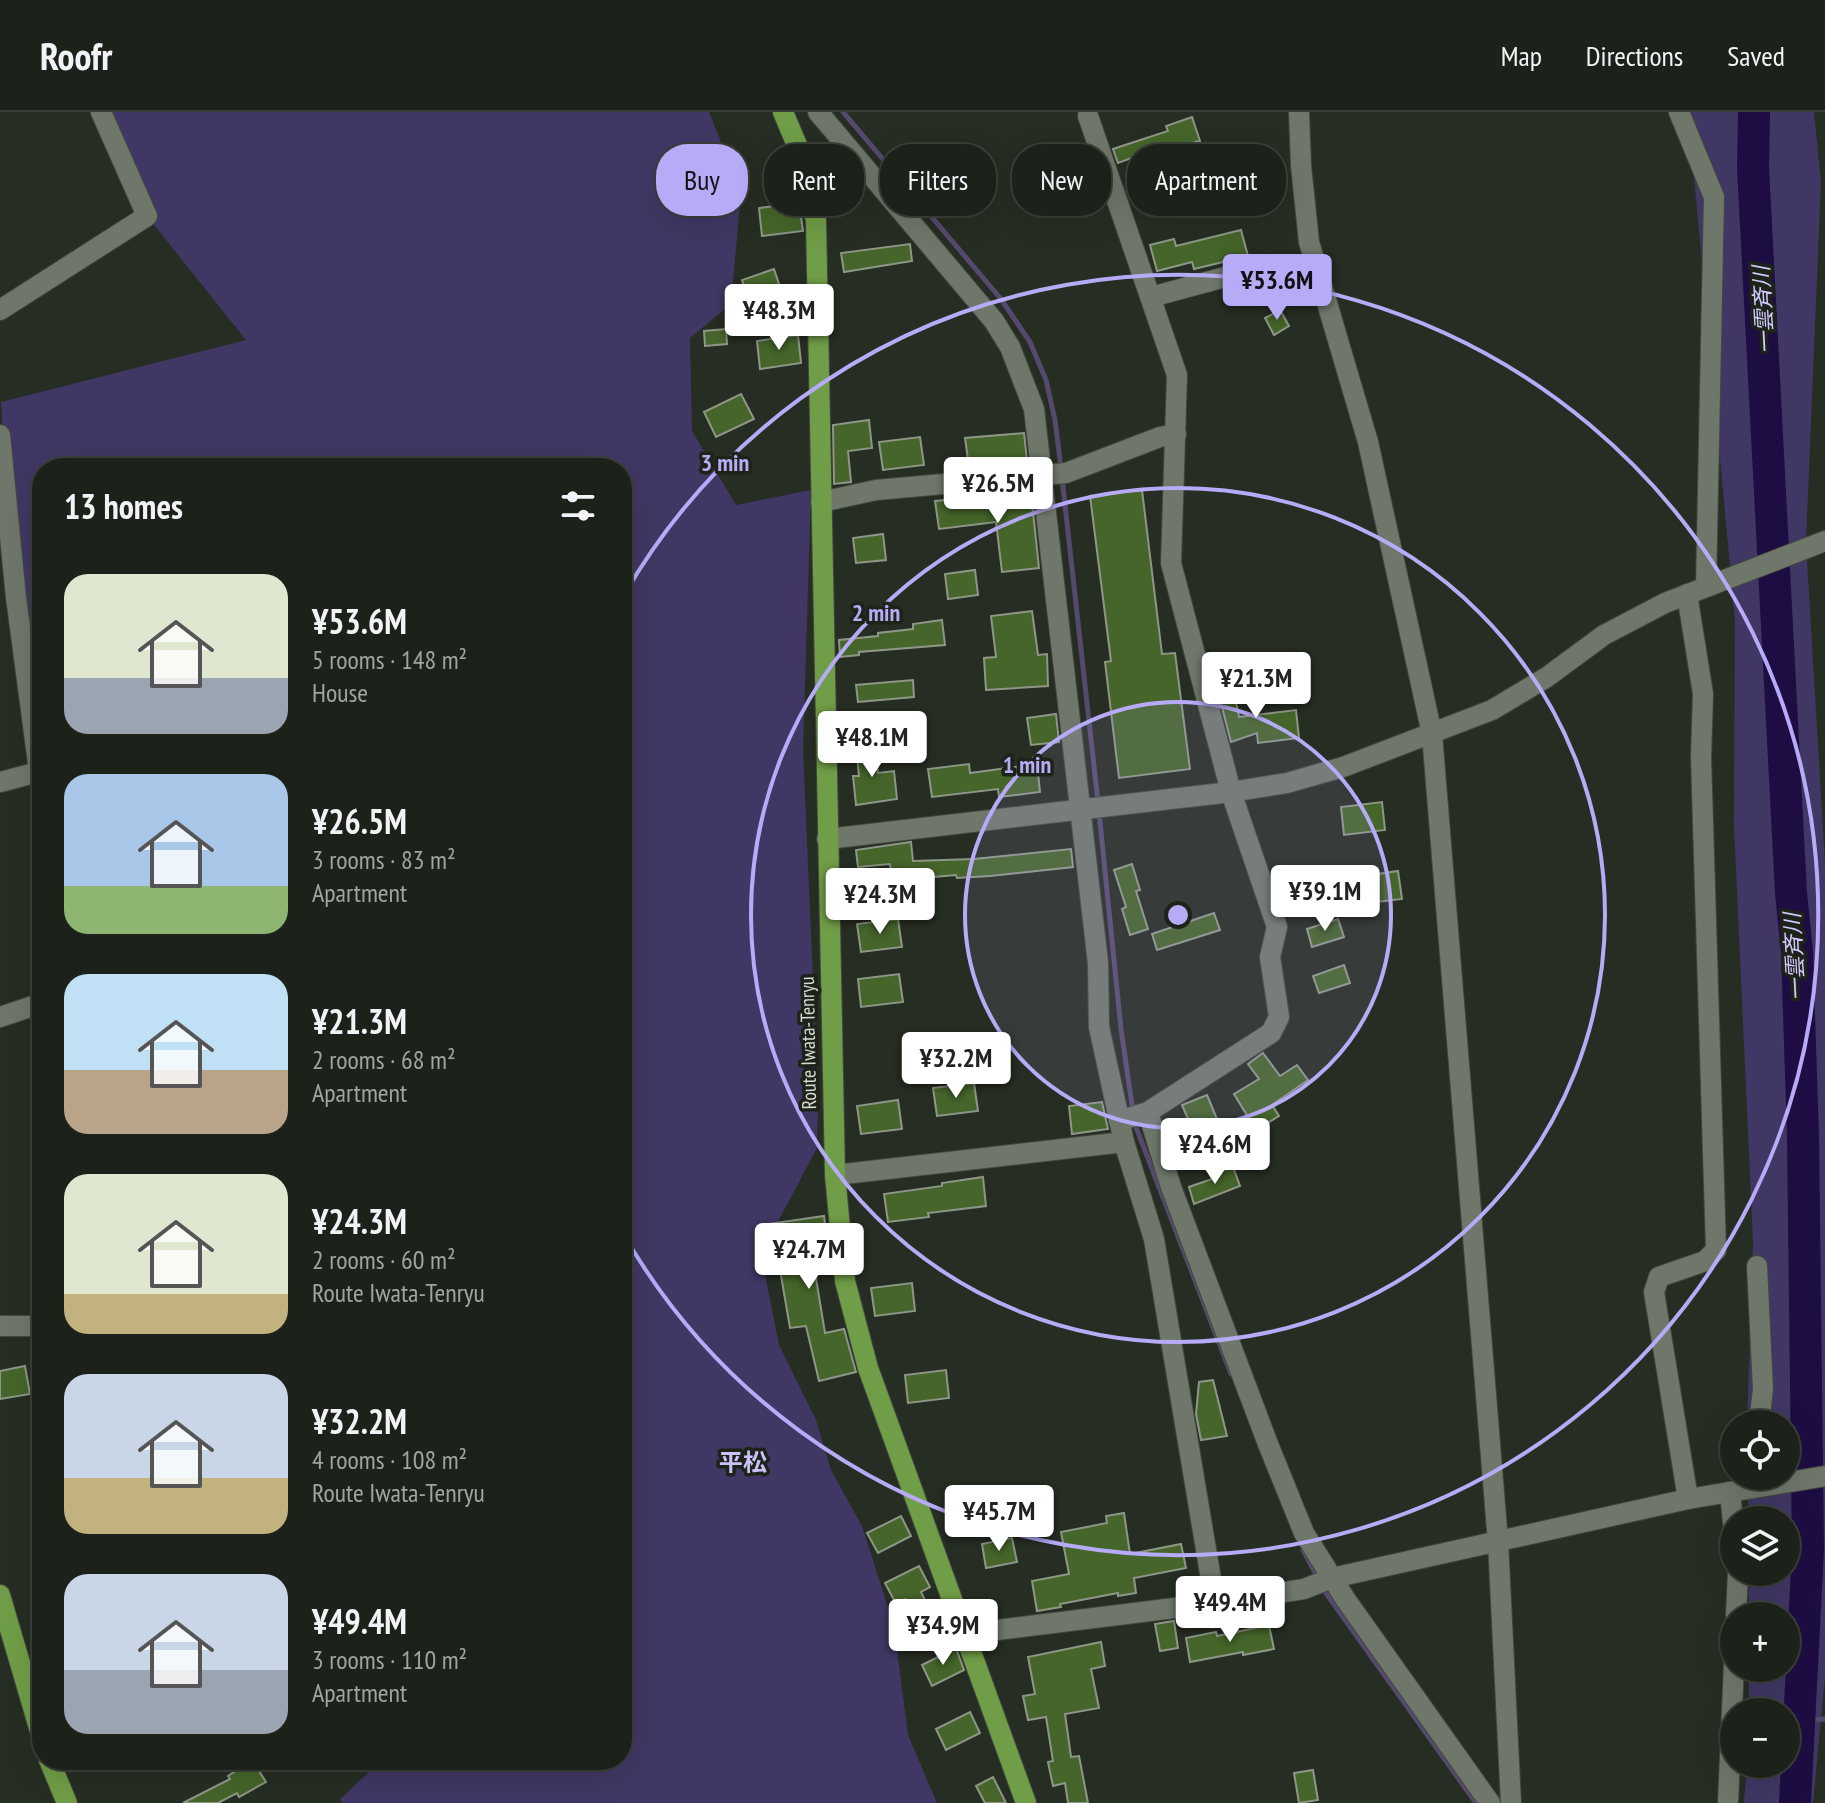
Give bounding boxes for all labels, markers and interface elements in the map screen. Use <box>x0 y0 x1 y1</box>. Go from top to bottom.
text: Roofr <box>40 31 112 80</box>
text: Map <box>1501 37 1542 74</box>
text: Directions <box>1586 37 1683 74</box>
text: Saved <box>1727 37 1785 74</box>
chip: Buy <box>656 144 748 216</box>
chip: Rent <box>764 144 864 216</box>
chip: Filters <box>880 144 996 216</box>
chip: New <box>1012 144 1111 216</box>
chip: Apartment <box>1127 144 1286 216</box>
pin: ¥53.6M <box>1212 254 1342 322</box>
text: ¥53.6M <box>1241 263 1313 296</box>
water label: 一雲斉川 <box>1747 263 1779 355</box>
pin: ¥48.3M <box>714 284 844 352</box>
text: ¥48.3M <box>743 293 815 326</box>
text: 3 min <box>701 447 749 478</box>
pin: ¥26.5M <box>933 457 1063 525</box>
text: ¥26.5M <box>962 466 1034 499</box>
text: 13 homes <box>64 484 183 528</box>
icon: filters <box>556 484 600 528</box>
text: 2 min <box>852 597 900 628</box>
text: ¥53.6M <box>312 599 407 643</box>
icon: home <box>128 606 224 702</box>
text: 5 rooms · 148 m² <box>312 643 467 676</box>
pin: ¥21.3M <box>1191 652 1321 720</box>
text: ¥21.3M <box>1220 661 1292 694</box>
text: House <box>312 676 368 709</box>
pin: ¥48.1M <box>807 711 937 779</box>
text: ¥48.1M <box>836 720 908 753</box>
text: 1 min <box>1003 749 1051 780</box>
text: ¥26.5M <box>312 799 407 843</box>
icon: home <box>128 806 224 902</box>
text: 3 rooms · 83 m² <box>312 843 456 876</box>
pin: ¥39.1M <box>1260 865 1390 933</box>
pin: ¥24.3M <box>815 868 945 936</box>
text: ¥39.1M <box>1289 874 1361 907</box>
text: Apartment <box>312 876 407 909</box>
text: ¥24.3M <box>844 877 916 910</box>
centre of rings <box>1164 901 1192 929</box>
water label: 一雲斉川 <box>1778 910 1810 1002</box>
street label: Route Iwata-Tenryu <box>794 976 822 1110</box>
text: ¥21.3M <box>312 999 407 1043</box>
icon: home <box>128 1006 224 1102</box>
pin: ¥32.2M <box>891 1032 1021 1100</box>
text: ¥32.2M <box>920 1041 992 1074</box>
text: 2 rooms · 68 m² <box>312 1043 456 1076</box>
text: Apartment <box>312 1076 407 1109</box>
pin: ¥24.6M <box>1150 1118 1280 1186</box>
text: ¥24.6M <box>1179 1127 1251 1160</box>
text: ¥24.3M <box>312 1199 407 1243</box>
icon: home <box>128 1206 224 1302</box>
pin: ¥24.7M <box>744 1223 874 1291</box>
text: ¥24.7M <box>773 1232 845 1265</box>
text: 2 rooms · 60 m² <box>312 1243 456 1276</box>
text: Route Iwata-Tenryu <box>312 1276 485 1309</box>
text: ¥32.2M <box>312 1399 407 1443</box>
icon: home <box>128 1406 224 1502</box>
map controls <box>1720 1410 1800 1778</box>
button: locate <box>1720 1410 1800 1490</box>
text: 4 rooms · 108 m² <box>312 1443 467 1476</box>
district label: 平松 <box>719 1447 767 1478</box>
text: Route Iwata-Tenryu <box>312 1476 485 1509</box>
pin: ¥45.7M <box>934 1485 1064 1553</box>
text: ¥45.7M <box>963 1494 1035 1527</box>
button: layers <box>1720 1506 1800 1586</box>
pin: ¥49.4M <box>1165 1576 1295 1644</box>
text: ¥49.4M <box>1194 1585 1266 1618</box>
text: ¥49.4M <box>312 1599 407 1643</box>
pin: ¥34.9M <box>878 1599 1008 1667</box>
button: + <box>1720 1602 1800 1682</box>
icon: home <box>128 1606 224 1702</box>
text: ¥34.9M <box>907 1608 979 1641</box>
text: 3 rooms · 110 m² <box>312 1643 467 1676</box>
text: Apartment <box>312 1676 407 1709</box>
button: − <box>1720 1698 1800 1778</box>

